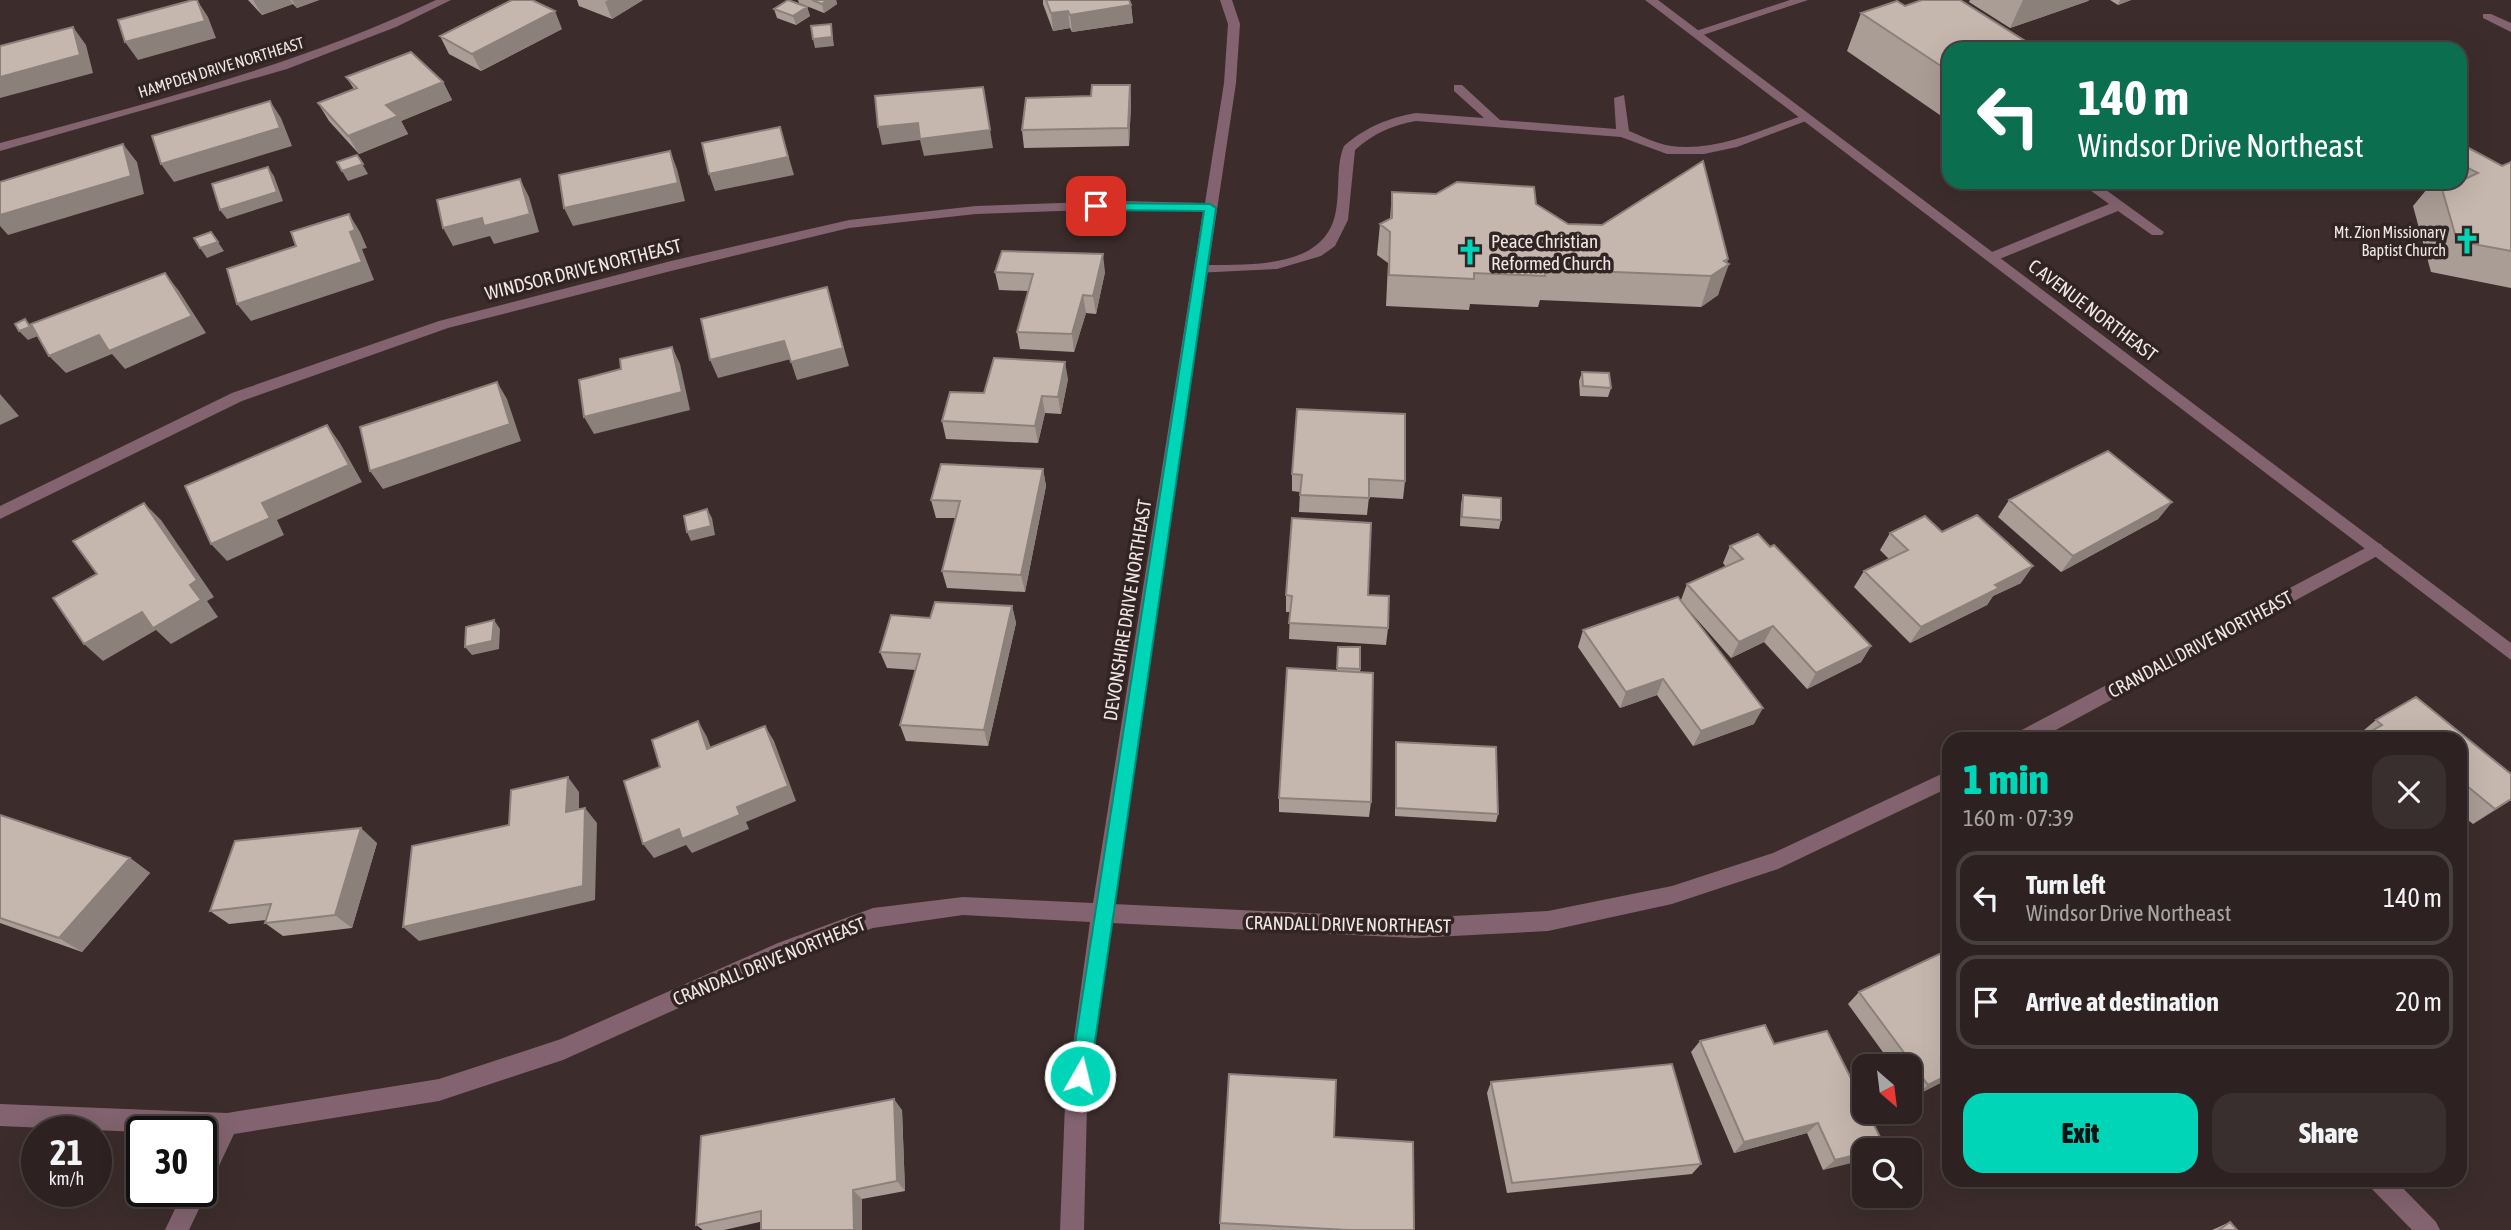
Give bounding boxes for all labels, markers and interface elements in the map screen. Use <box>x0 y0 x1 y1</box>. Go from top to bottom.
street label: HAMPDEN DRIVE NORTHEAST <box>136 33 306 101</box>
text: 140 m <box>2078 69 2189 125</box>
icon: left <box>1963 70 2054 161</box>
text: Windsor Drive Northeast <box>2078 127 2364 164</box>
pin <box>1066 176 1126 236</box>
icon: arrive <box>1077 187 1115 225</box>
place label: Mt. Zion Missionary Baptist Church <box>2334 223 2446 260</box>
church icon: Mt. Zion Missionary Baptist Church <box>2452 226 2482 256</box>
place label: Peace Christian Reformed Church <box>1491 230 1612 274</box>
street label: WINDSOR DRIVE NORTHEAST <box>483 234 684 304</box>
church icon: Peace Christian Reformed Church <box>1455 237 1485 267</box>
street label: C AVENUE NORTHEAST <box>2024 254 2162 366</box>
street label: DEVONSHIRE DRIVE NORTHEAST <box>1099 497 1155 722</box>
street label: CRANDALL DRIVE NORTHEAST <box>2104 586 2297 702</box>
text: 1 min <box>1963 755 2049 803</box>
button: close <box>2372 755 2446 829</box>
text: 160 m · 07:39 <box>1963 805 2074 831</box>
text: Turn left <box>2026 870 2106 900</box>
icon: left <box>1967 879 2005 917</box>
text: 140 m <box>2383 883 2442 913</box>
text: Windsor Drive Northeast <box>2026 900 2231 926</box>
street label: CRANDALL DRIVE NORTHEAST <box>1245 911 1452 937</box>
street label: CRANDALL DRIVE NORTHEAST <box>670 912 869 1010</box>
icon: arrive <box>1967 983 2005 1021</box>
text: Arrive at destination <box>2026 987 2219 1017</box>
text: 20 m <box>2395 987 2442 1017</box>
position arrow <box>1043 1039 1117 1113</box>
north arrow <box>1852 1054 1922 1124</box>
map controls <box>1852 1054 1922 1208</box>
button: Exit <box>1963 1093 2198 1173</box>
button: Share <box>2212 1093 2446 1173</box>
speed limit sign: 30 <box>126 1116 217 1207</box>
text: 21 <box>50 1132 83 1172</box>
button: search <box>1852 1138 1922 1208</box>
text: km/h <box>49 1168 84 1189</box>

